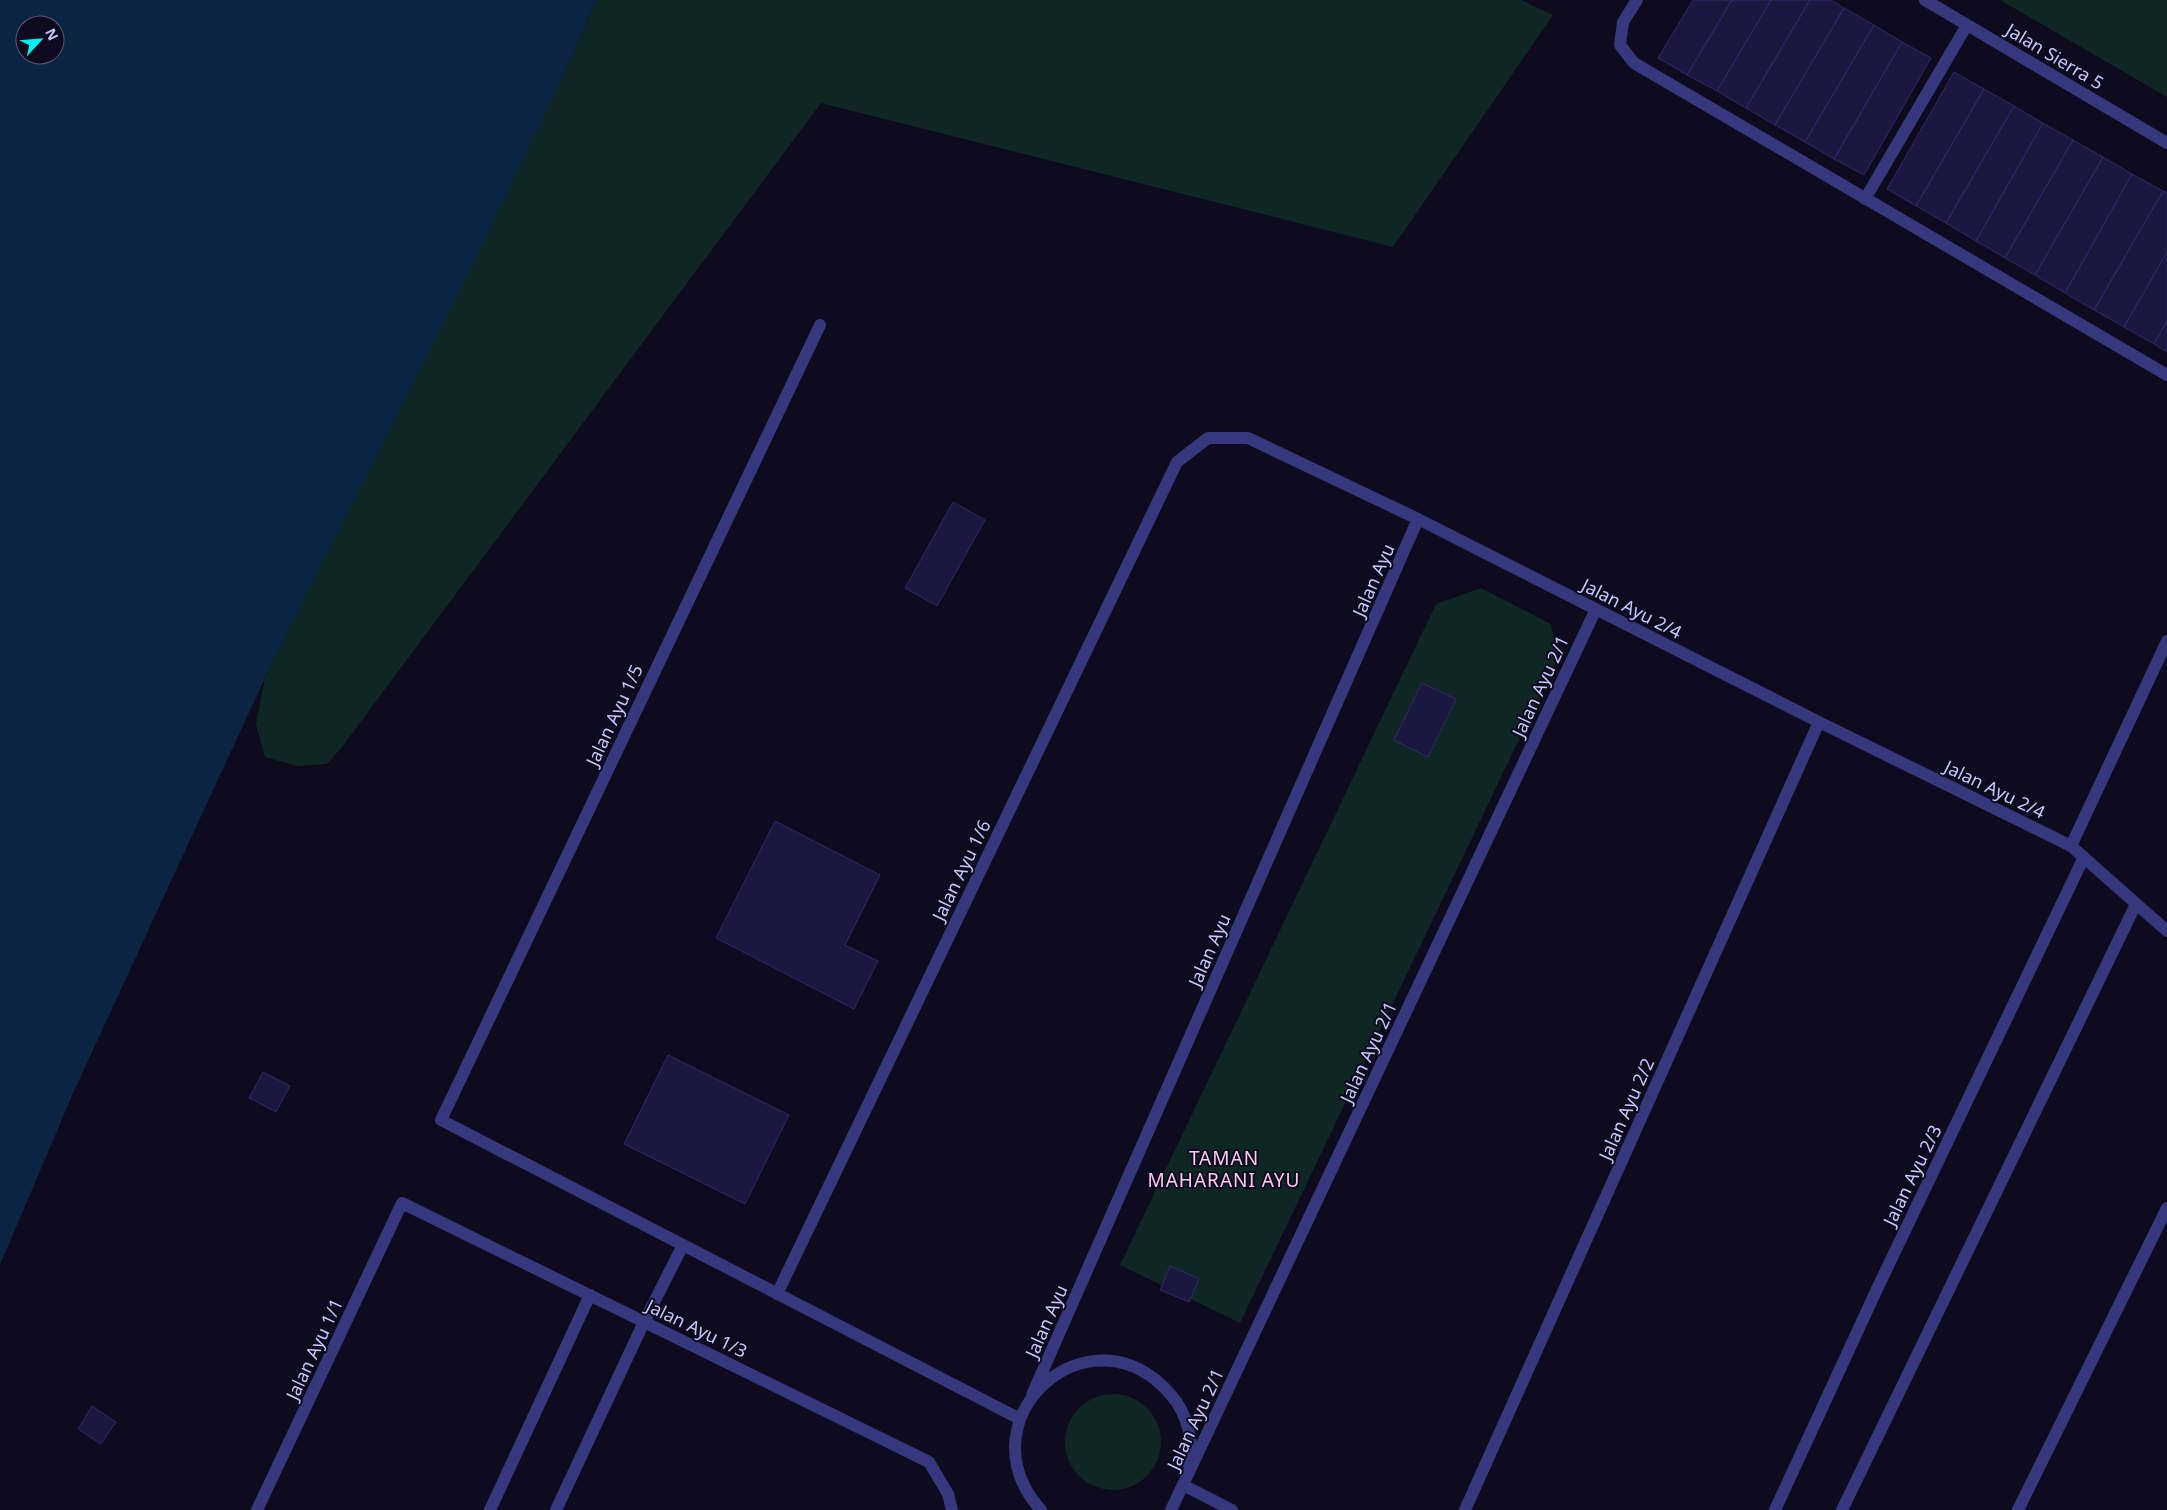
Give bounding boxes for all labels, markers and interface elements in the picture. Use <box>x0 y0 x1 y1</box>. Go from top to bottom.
north arrow <box>15 15 65 65</box>
street label: Jalan Sierra 5 <box>2000 16 2108 95</box>
text: N <box>41 25 63 43</box>
street label: Jalan Ayu <box>1345 540 1400 622</box>
street label: Jalan Ayu 2/4 <box>1576 572 1686 644</box>
street label: Jalan Ayu 2/1 <box>1505 631 1574 742</box>
street label: Jalan Ayu 1/5 <box>579 660 648 771</box>
street label: Jalan Ayu 2/4 <box>1939 753 2049 824</box>
street label: Jalan Ayu 1/6 <box>925 816 996 926</box>
street label: Jalan Ayu <box>1181 910 1236 992</box>
street label: Jalan Ayu 2/1 <box>1333 997 1402 1108</box>
street label: Jalan Ayu 2/2 <box>1592 1054 1659 1166</box>
street label: Jalan Ayu 2/3 <box>1876 1121 1947 1231</box>
district label: TAMAN MAHARANI AYU <box>1147 1145 1301 1193</box>
street label: Jalan Ayu <box>1018 1281 1073 1363</box>
street label: Jalan Ayu 1/3 <box>641 1292 751 1363</box>
street label: Jalan Ayu 1/1 <box>279 1294 348 1405</box>
street label: Jalan Ayu 2/1 <box>1160 1364 1229 1475</box>

